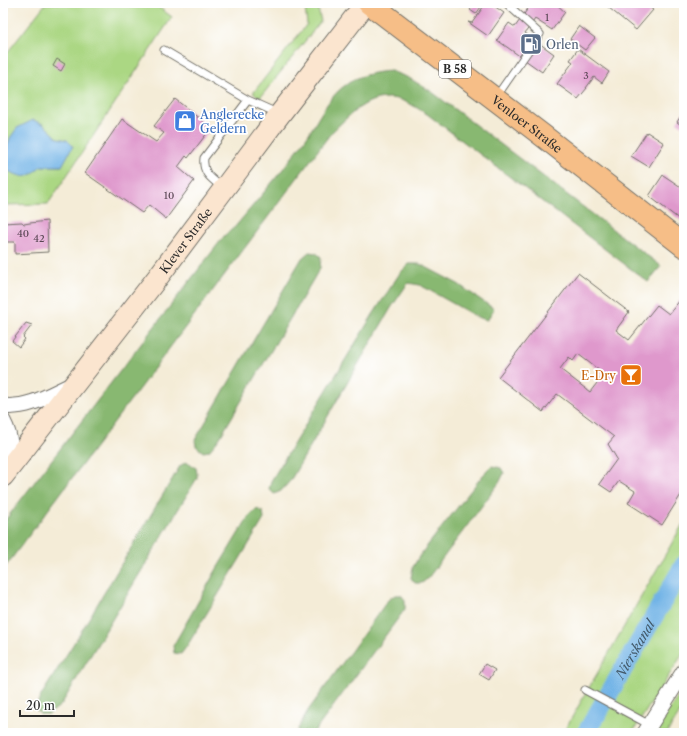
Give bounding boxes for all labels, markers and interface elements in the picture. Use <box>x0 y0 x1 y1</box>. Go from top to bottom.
house number: 1 <box>545 11 550 24</box>
fuel station icon: Orlen <box>518 31 544 57</box>
place label: Orlen <box>546 37 579 52</box>
road number: B 58 <box>439 60 471 78</box>
house number: 3 <box>583 69 589 82</box>
street label: Venloer Straße <box>488 91 566 156</box>
place label: Anglerecke Geldern <box>199 107 264 136</box>
shop icon: Anglerecke Geldern <box>172 108 198 134</box>
house number: 10 <box>164 189 174 202</box>
street label: Klever Straße <box>156 204 215 276</box>
house number: 40 <box>17 227 29 240</box>
house number: 42 <box>33 232 45 245</box>
bar icon: E-Dry <box>618 362 644 388</box>
place label: E-Dry <box>581 368 616 383</box>
water label: Nierskanal <box>611 615 659 682</box>
scale bar <box>20 692 74 718</box>
text: 20 m <box>26 698 55 713</box>

